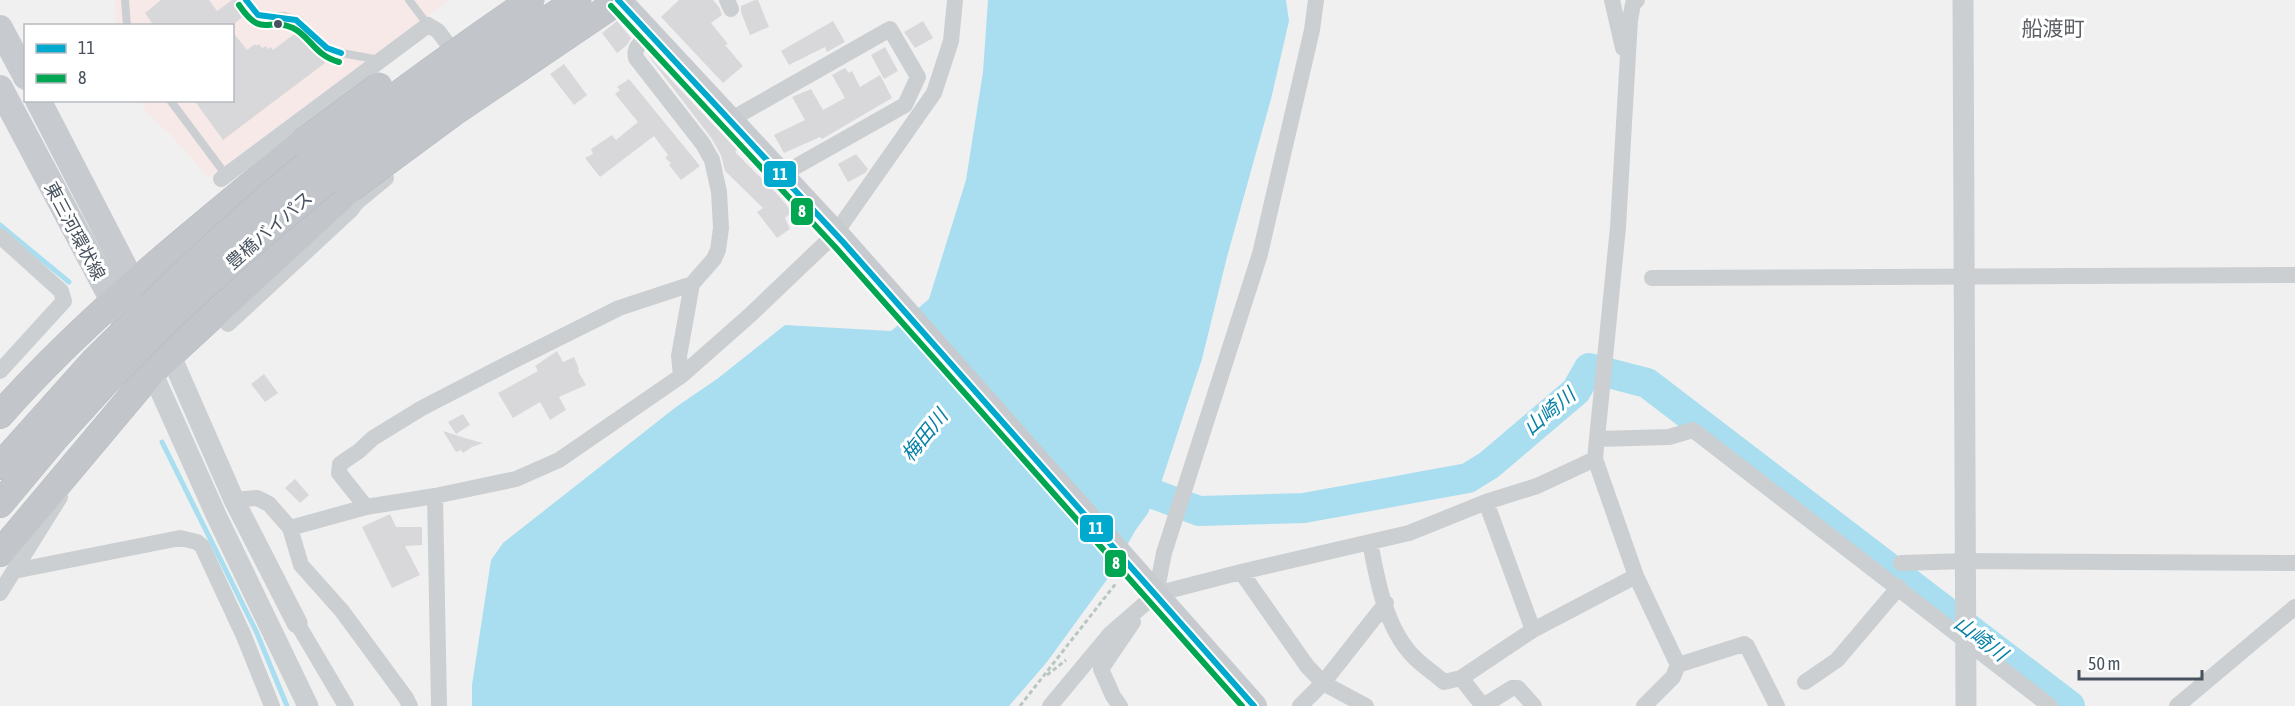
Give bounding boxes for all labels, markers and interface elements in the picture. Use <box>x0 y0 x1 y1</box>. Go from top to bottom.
district label: 船渡町 <box>2022 16 2085 40</box>
unlabelled marker <box>272 18 284 30</box>
legend <box>24 24 234 102</box>
text: 11 <box>78 37 95 58</box>
text: 8 <box>78 67 86 88</box>
line badge: 11 <box>763 160 797 188</box>
text: 11 <box>772 165 788 183</box>
street label: 東三河環状線 <box>40 178 110 284</box>
street label: 豊橋バイパス <box>221 187 317 273</box>
line badge: 8 <box>790 197 814 226</box>
text: 8 <box>798 202 806 220</box>
water label: 山崎川 <box>1519 382 1581 439</box>
water label: 梅田川 <box>896 403 953 466</box>
line badge: 11 <box>1079 514 1114 543</box>
text: 11 <box>1088 519 1104 537</box>
line badge: 8 <box>1104 549 1127 578</box>
text: 8 <box>1112 554 1120 572</box>
water label: 山崎川 <box>1950 611 2013 666</box>
scale bar <box>2079 643 2202 681</box>
text: 50 m <box>2088 653 2120 674</box>

